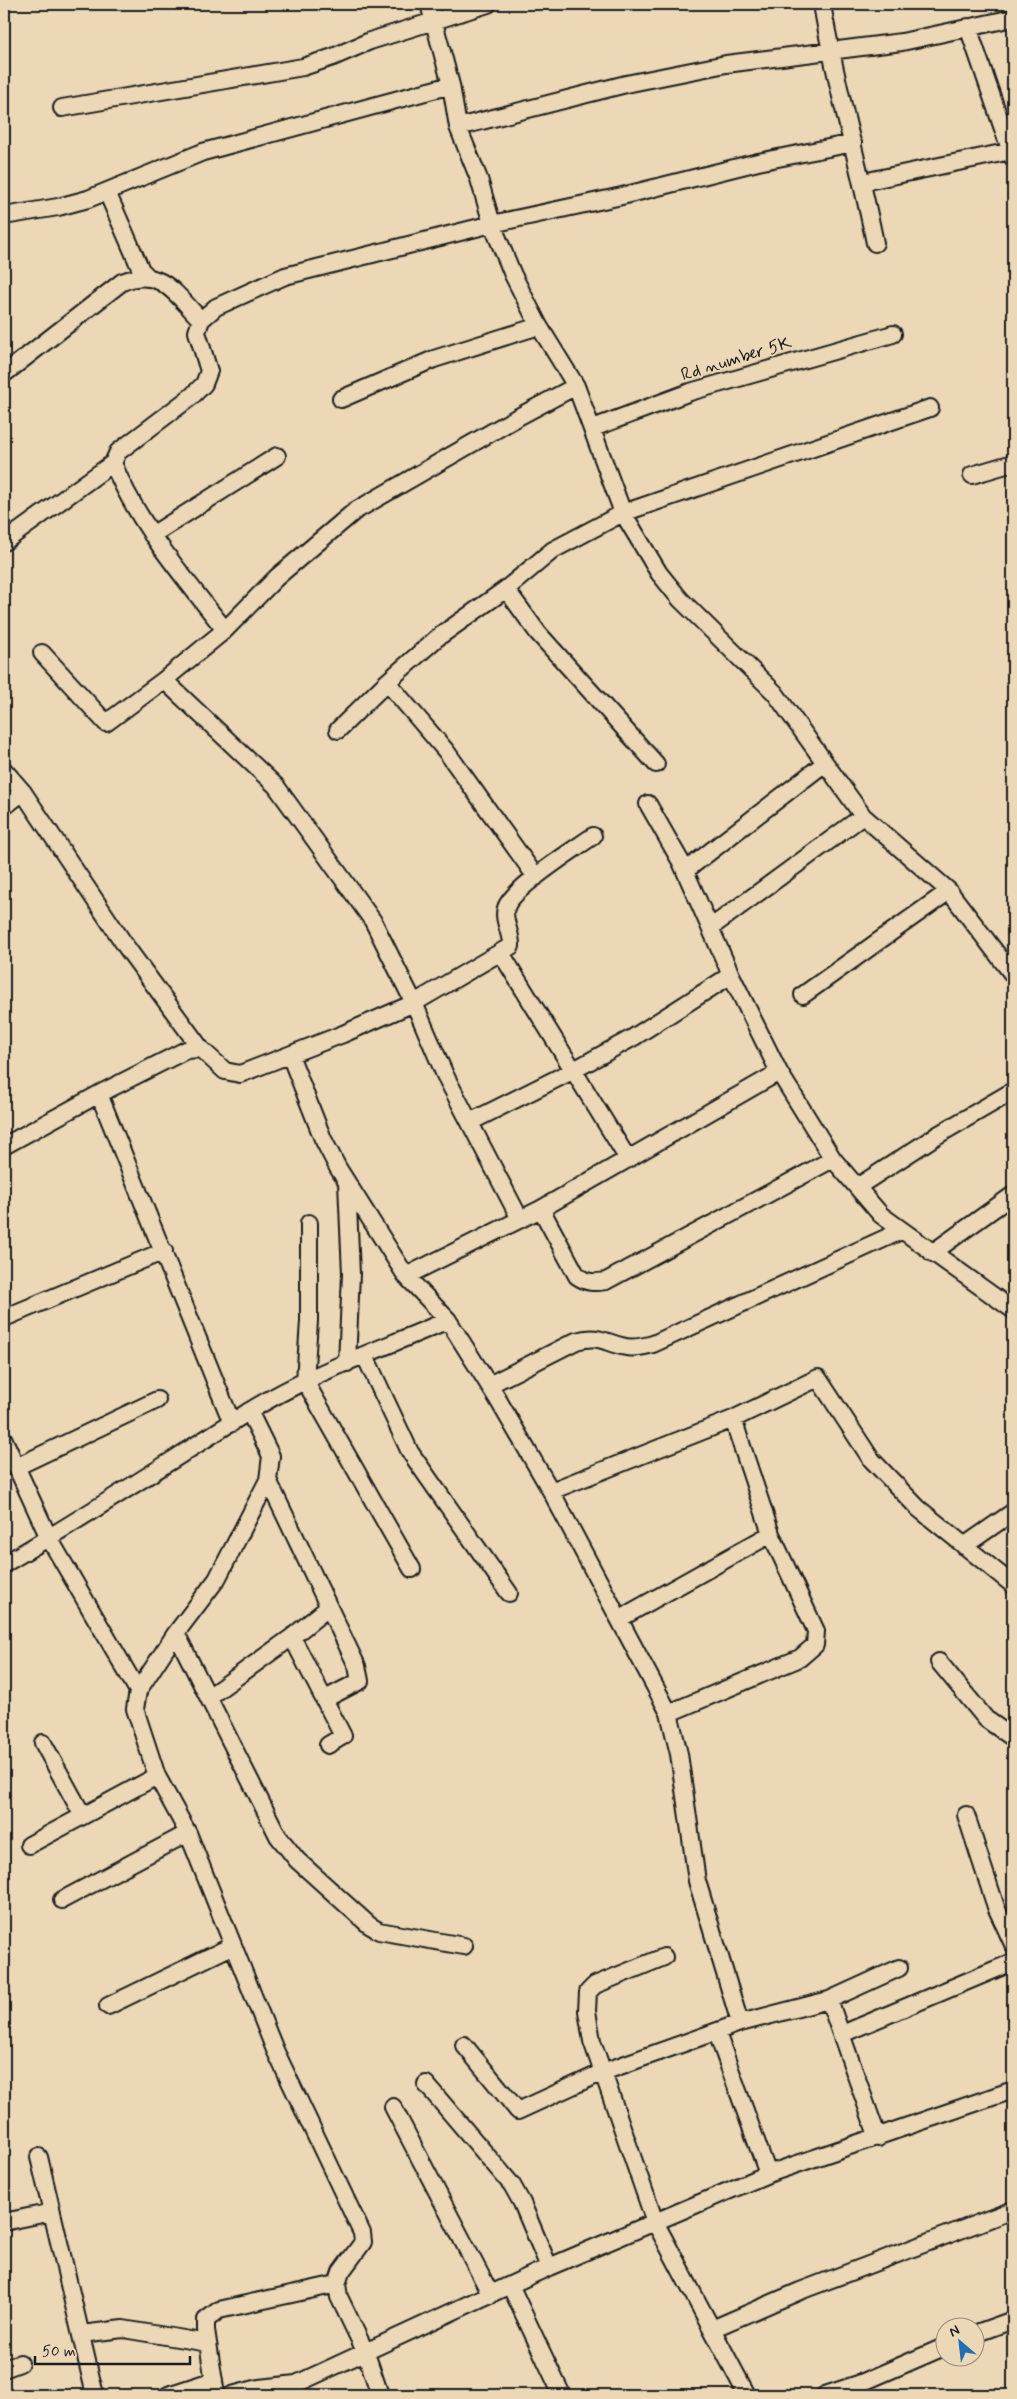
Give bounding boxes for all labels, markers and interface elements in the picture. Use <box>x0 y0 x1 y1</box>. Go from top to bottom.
street label: Rd number 5K <box>678 331 795 387</box>
north arrow <box>934 2316 984 2366</box>
text: N <box>946 2321 963 2342</box>
scale bar <box>35 2334 190 2366</box>
text: 50 m <box>42 2342 76 2362</box>

